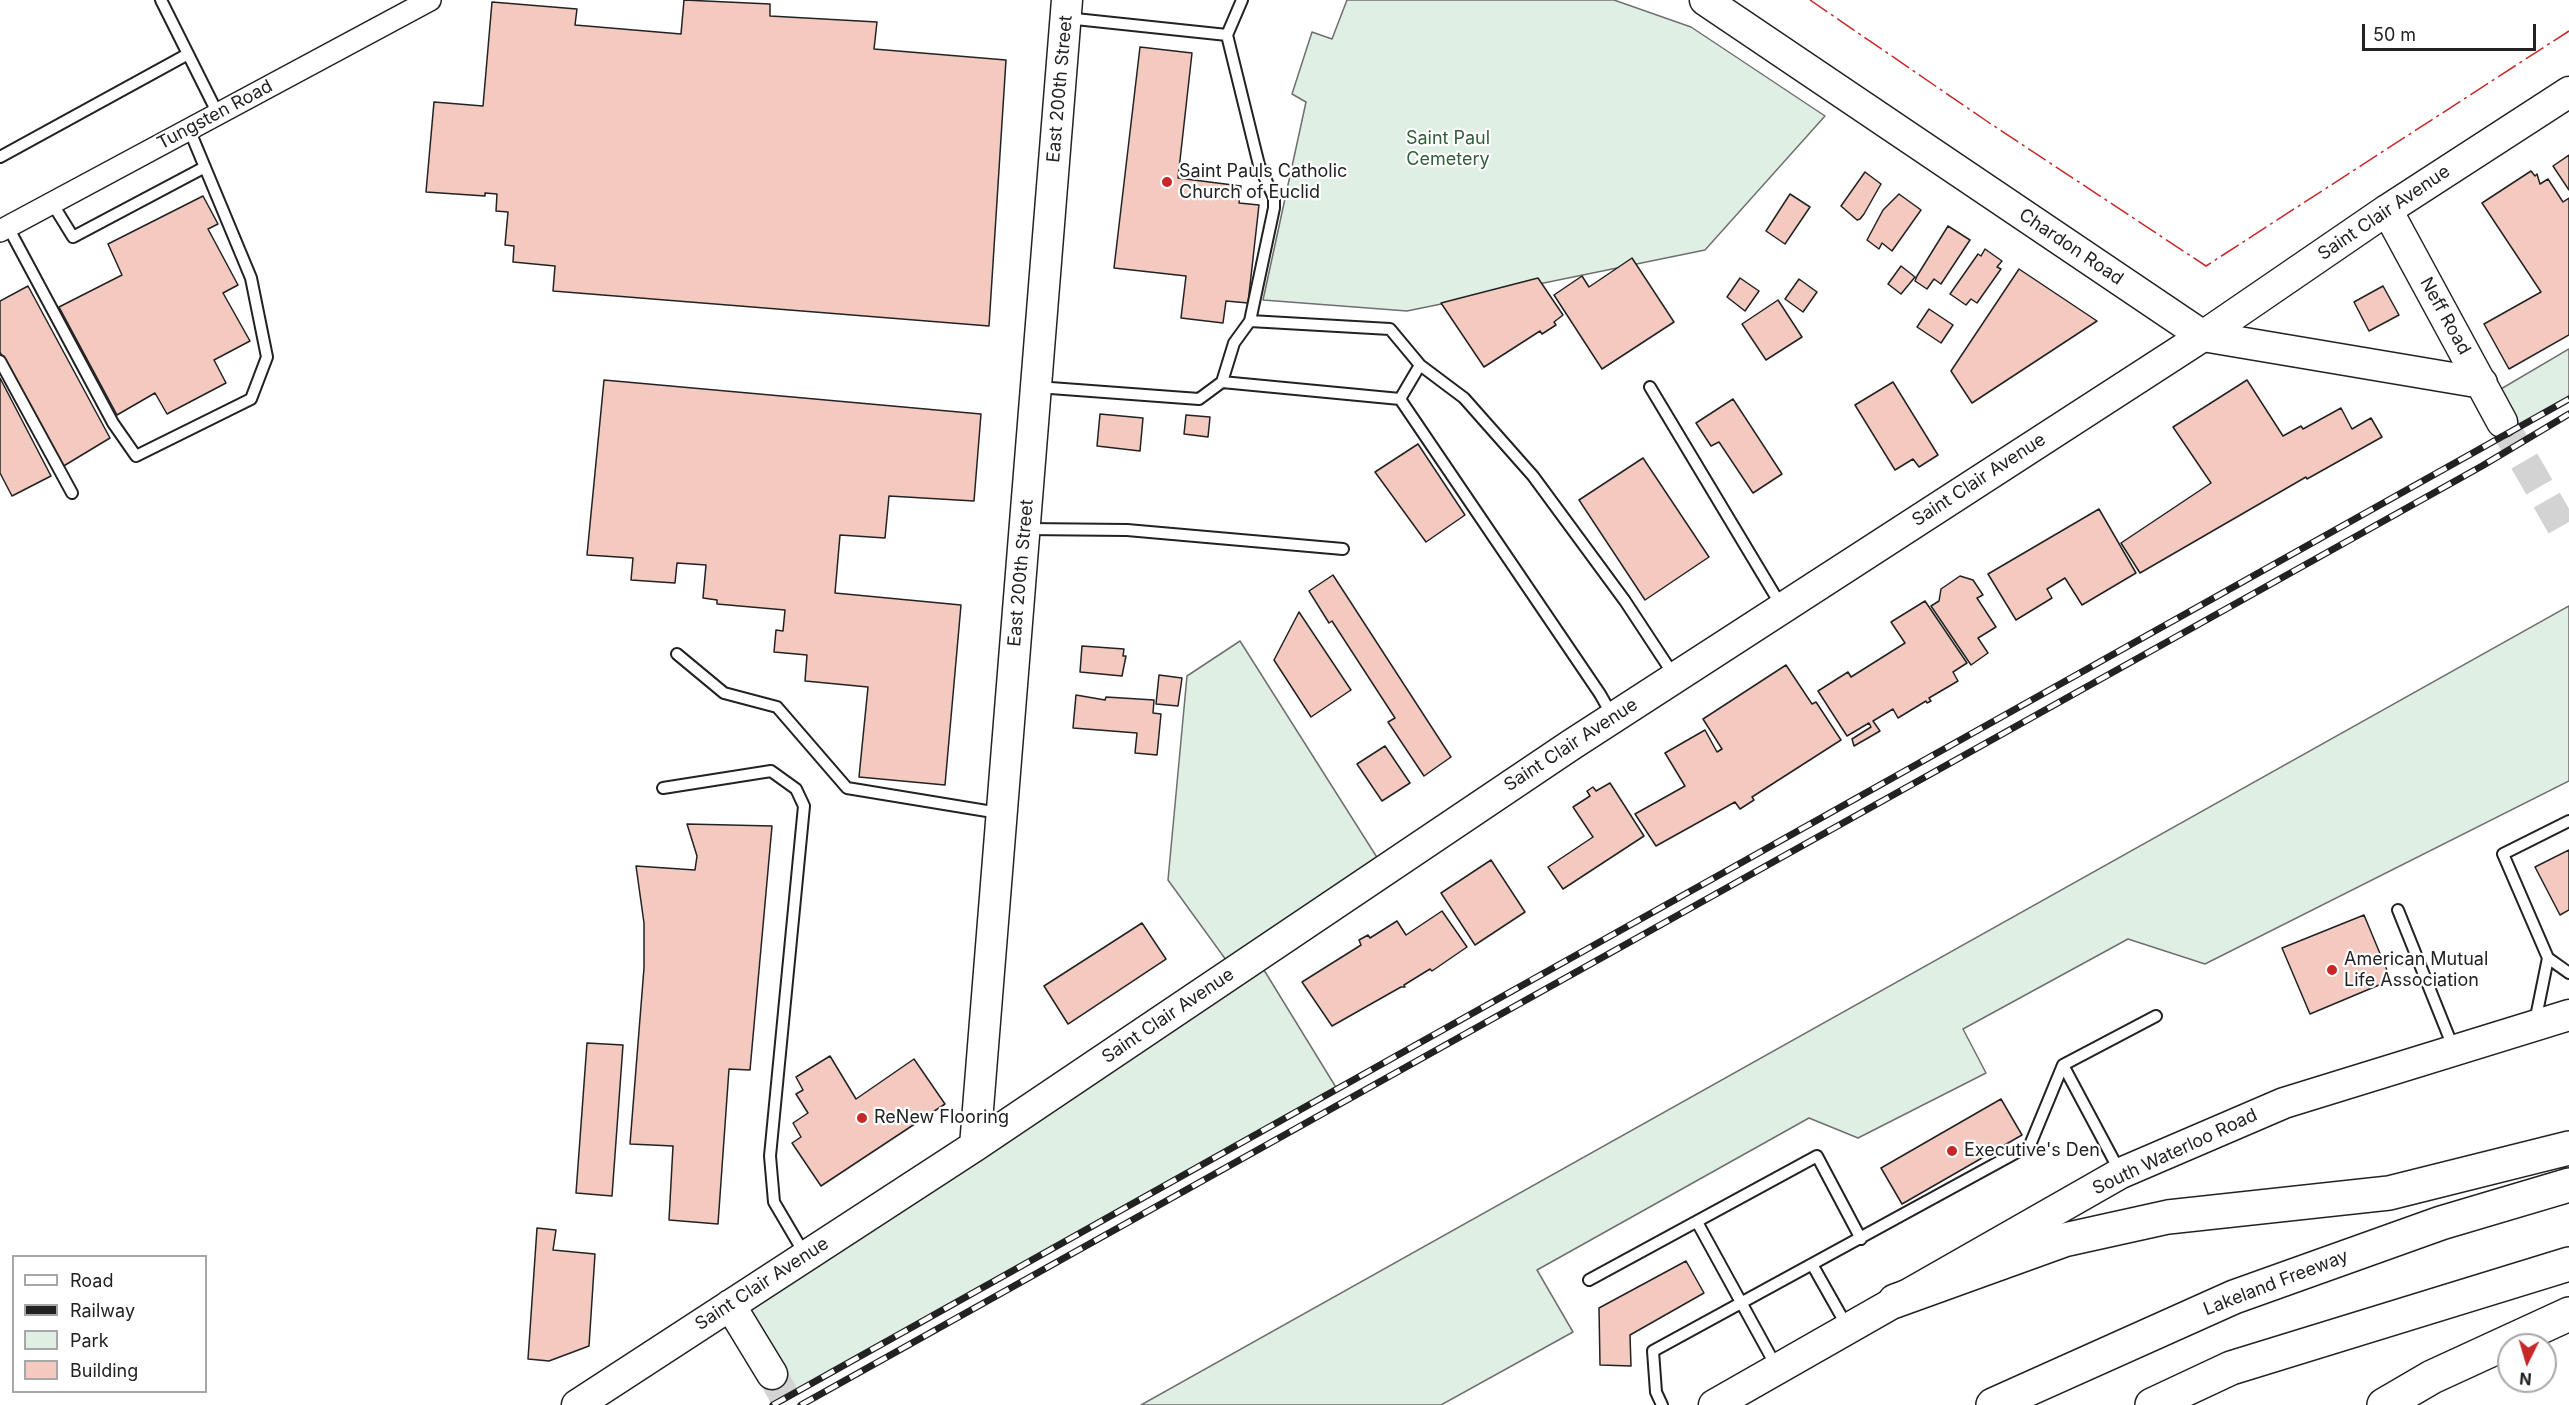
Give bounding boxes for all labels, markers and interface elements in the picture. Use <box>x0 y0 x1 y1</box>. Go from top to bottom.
scale bar <box>2365 12 2539 50</box>
street label: East 200th Street <box>1043 14 1077 164</box>
text: 50 m <box>2373 24 2416 45</box>
street label: Tungsten Road <box>154 76 276 154</box>
park label: Saint Paul Cemetery <box>1406 128 1490 170</box>
place label: Saint Pauls Catholic Church of Euclid <box>1179 161 1347 204</box>
street label: Saint Clair Avenue <box>2314 161 2454 265</box>
marker: Saint Pauls Catholic Church of Euclid <box>1160 175 1174 189</box>
street label: Chardon Road <box>2015 204 2127 290</box>
street label: Neff Road <box>2415 274 2475 358</box>
street label: Saint Clair Avenue <box>1908 429 2050 531</box>
street label: East 200th Street <box>1004 498 1038 648</box>
street label: Saint Clair Avenue <box>1500 694 1642 796</box>
place label: American Mutual Life Association <box>2344 949 2488 992</box>
marker: American Mutual Life Association <box>2325 963 2339 977</box>
street label: Saint Clair Avenue <box>1098 964 1238 1068</box>
street label: South Waterloo Road <box>2089 1104 2261 1200</box>
place label: ReNew Flooring <box>874 1107 1009 1129</box>
marker: ReNew Flooring <box>855 1111 869 1125</box>
place label: Executive's Den <box>1964 1140 2100 1162</box>
marker: Executive's Den <box>1945 1144 1959 1158</box>
street label: Saint Clair Avenue <box>691 1233 833 1335</box>
street label: Lakeland Freeway <box>2201 1245 2351 1321</box>
legend <box>12 1255 207 1393</box>
text: Road <box>70 1270 113 1291</box>
text: Railway <box>70 1300 135 1321</box>
text: Park <box>70 1330 109 1351</box>
north arrow <box>2497 1333 2557 1393</box>
text: Building <box>70 1360 138 1381</box>
text: N <box>2519 1368 2533 1389</box>

